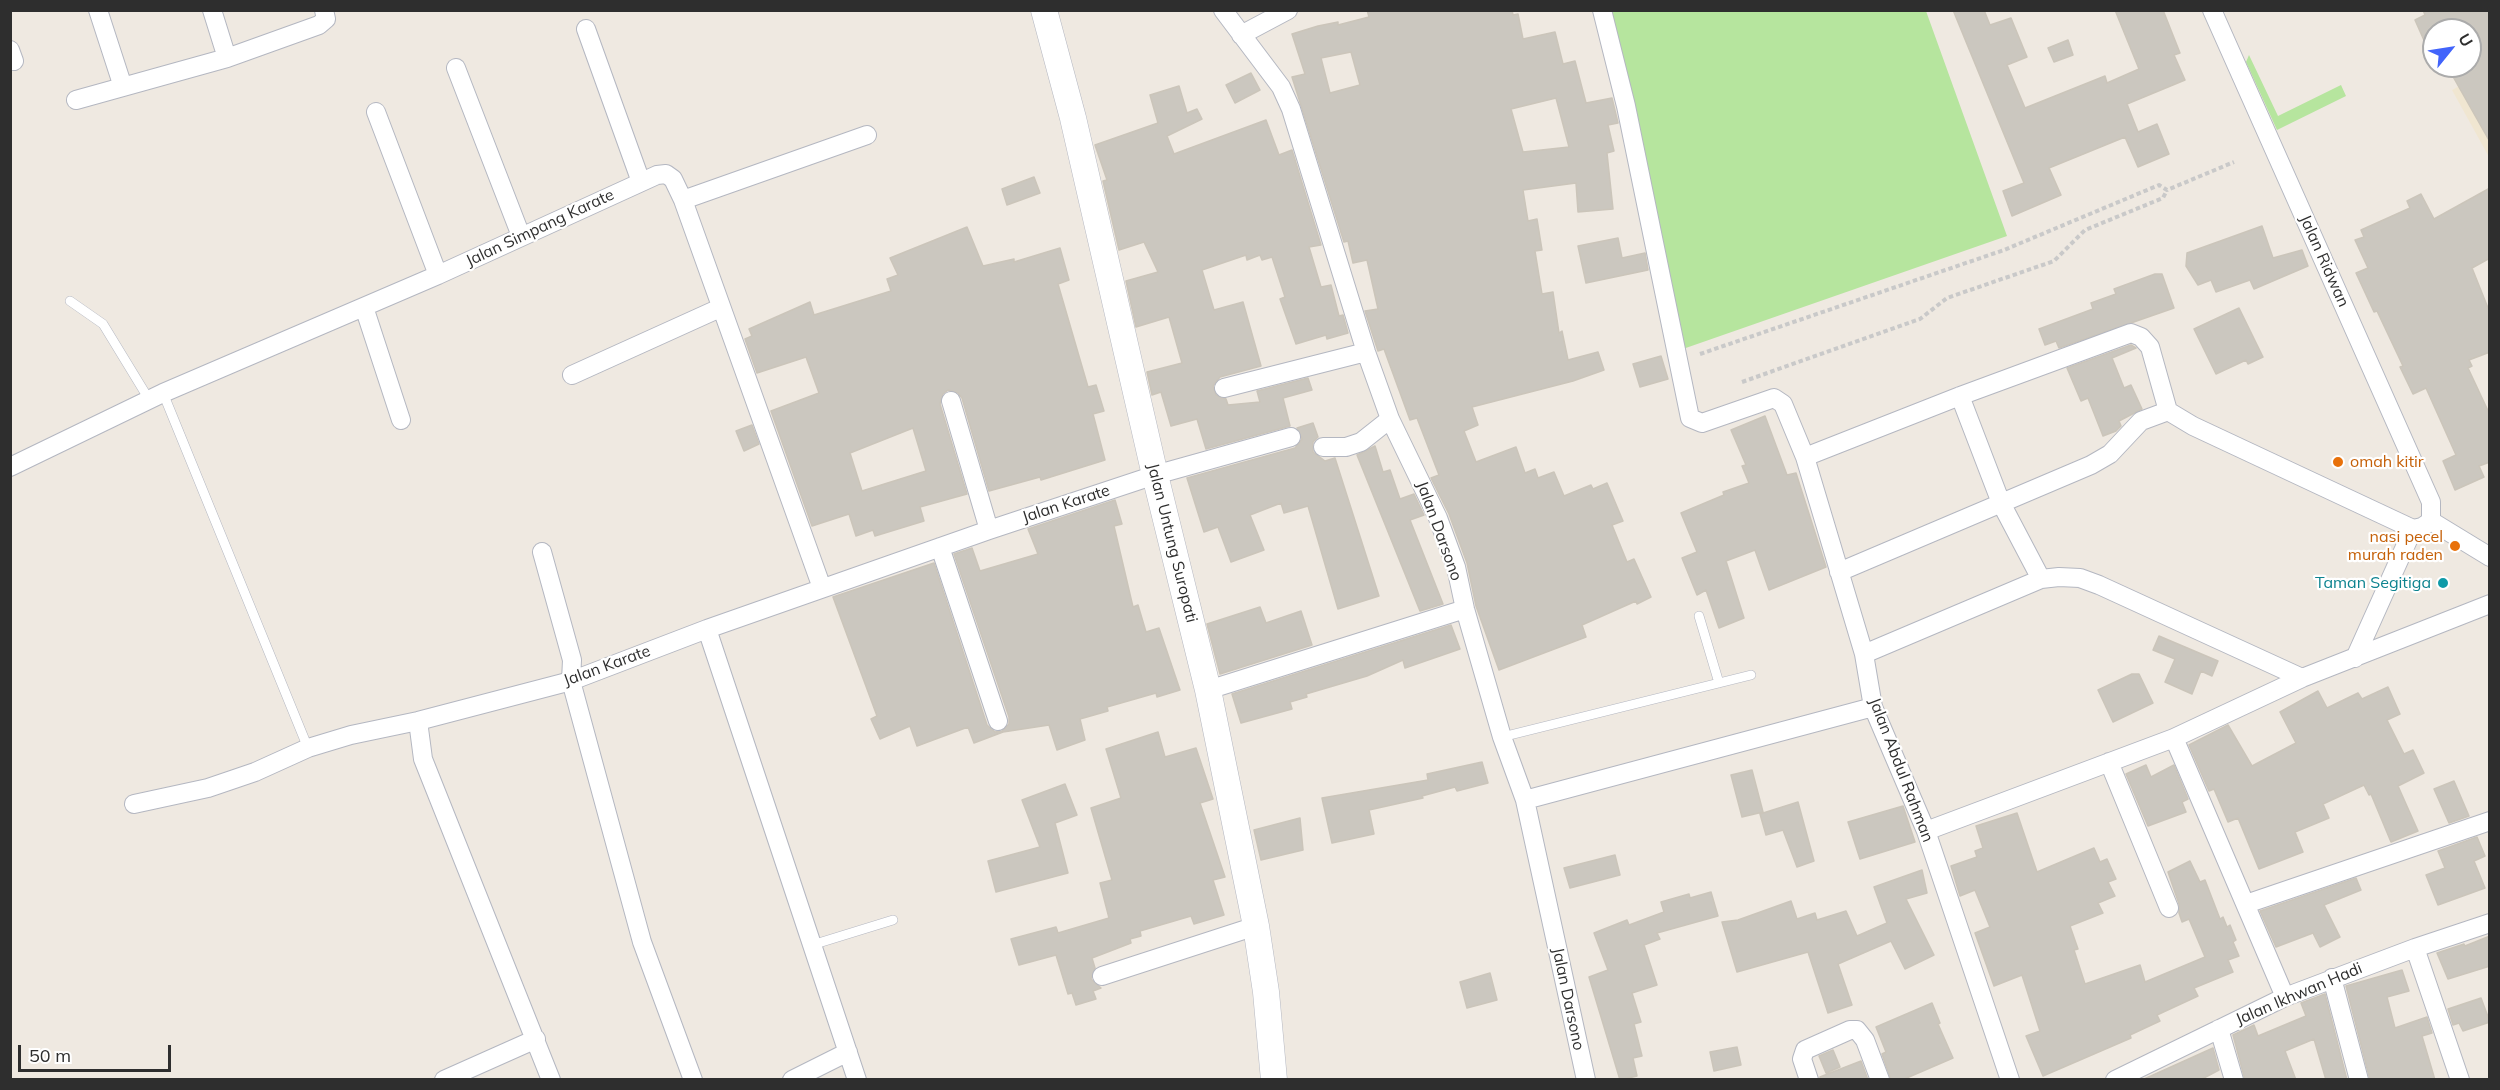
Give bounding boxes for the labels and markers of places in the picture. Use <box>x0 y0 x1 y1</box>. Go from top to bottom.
place label: omah kitir <box>2350 452 2424 472</box>
marker: omah kitir <box>2331 455 2345 469</box>
place label: nasi pecel murah raden <box>2348 527 2443 565</box>
marker: nasi pecel murah raden <box>2448 539 2462 553</box>
place label: Taman Segitiga <box>2315 573 2431 593</box>
marker: Taman Segitiga <box>2436 576 2450 590</box>

